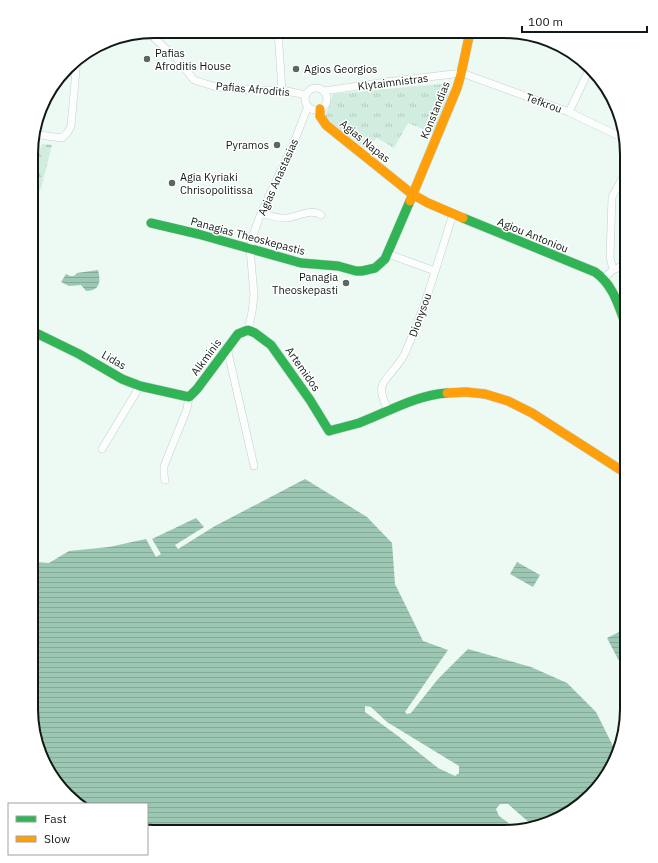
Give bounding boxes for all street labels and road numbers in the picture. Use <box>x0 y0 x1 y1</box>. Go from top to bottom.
street label: Klytaimnistras <box>357 71 429 93</box>
street label: Pafias Afroditis <box>215 79 291 99</box>
street label: Konstandias <box>417 79 453 141</box>
street label: Tefkrou <box>524 90 564 116</box>
street label: Agias Napas <box>337 116 393 166</box>
street label: Agias Anastasias <box>255 136 301 218</box>
street label: Panagias Theoskepastis <box>189 214 307 258</box>
street label: Agiou Antoniou <box>495 214 571 256</box>
street label: Dionysou <box>406 291 434 339</box>
street label: Alkminis <box>188 336 224 378</box>
street label: Artemidos <box>283 344 323 394</box>
street label: Lidas <box>99 347 129 373</box>

